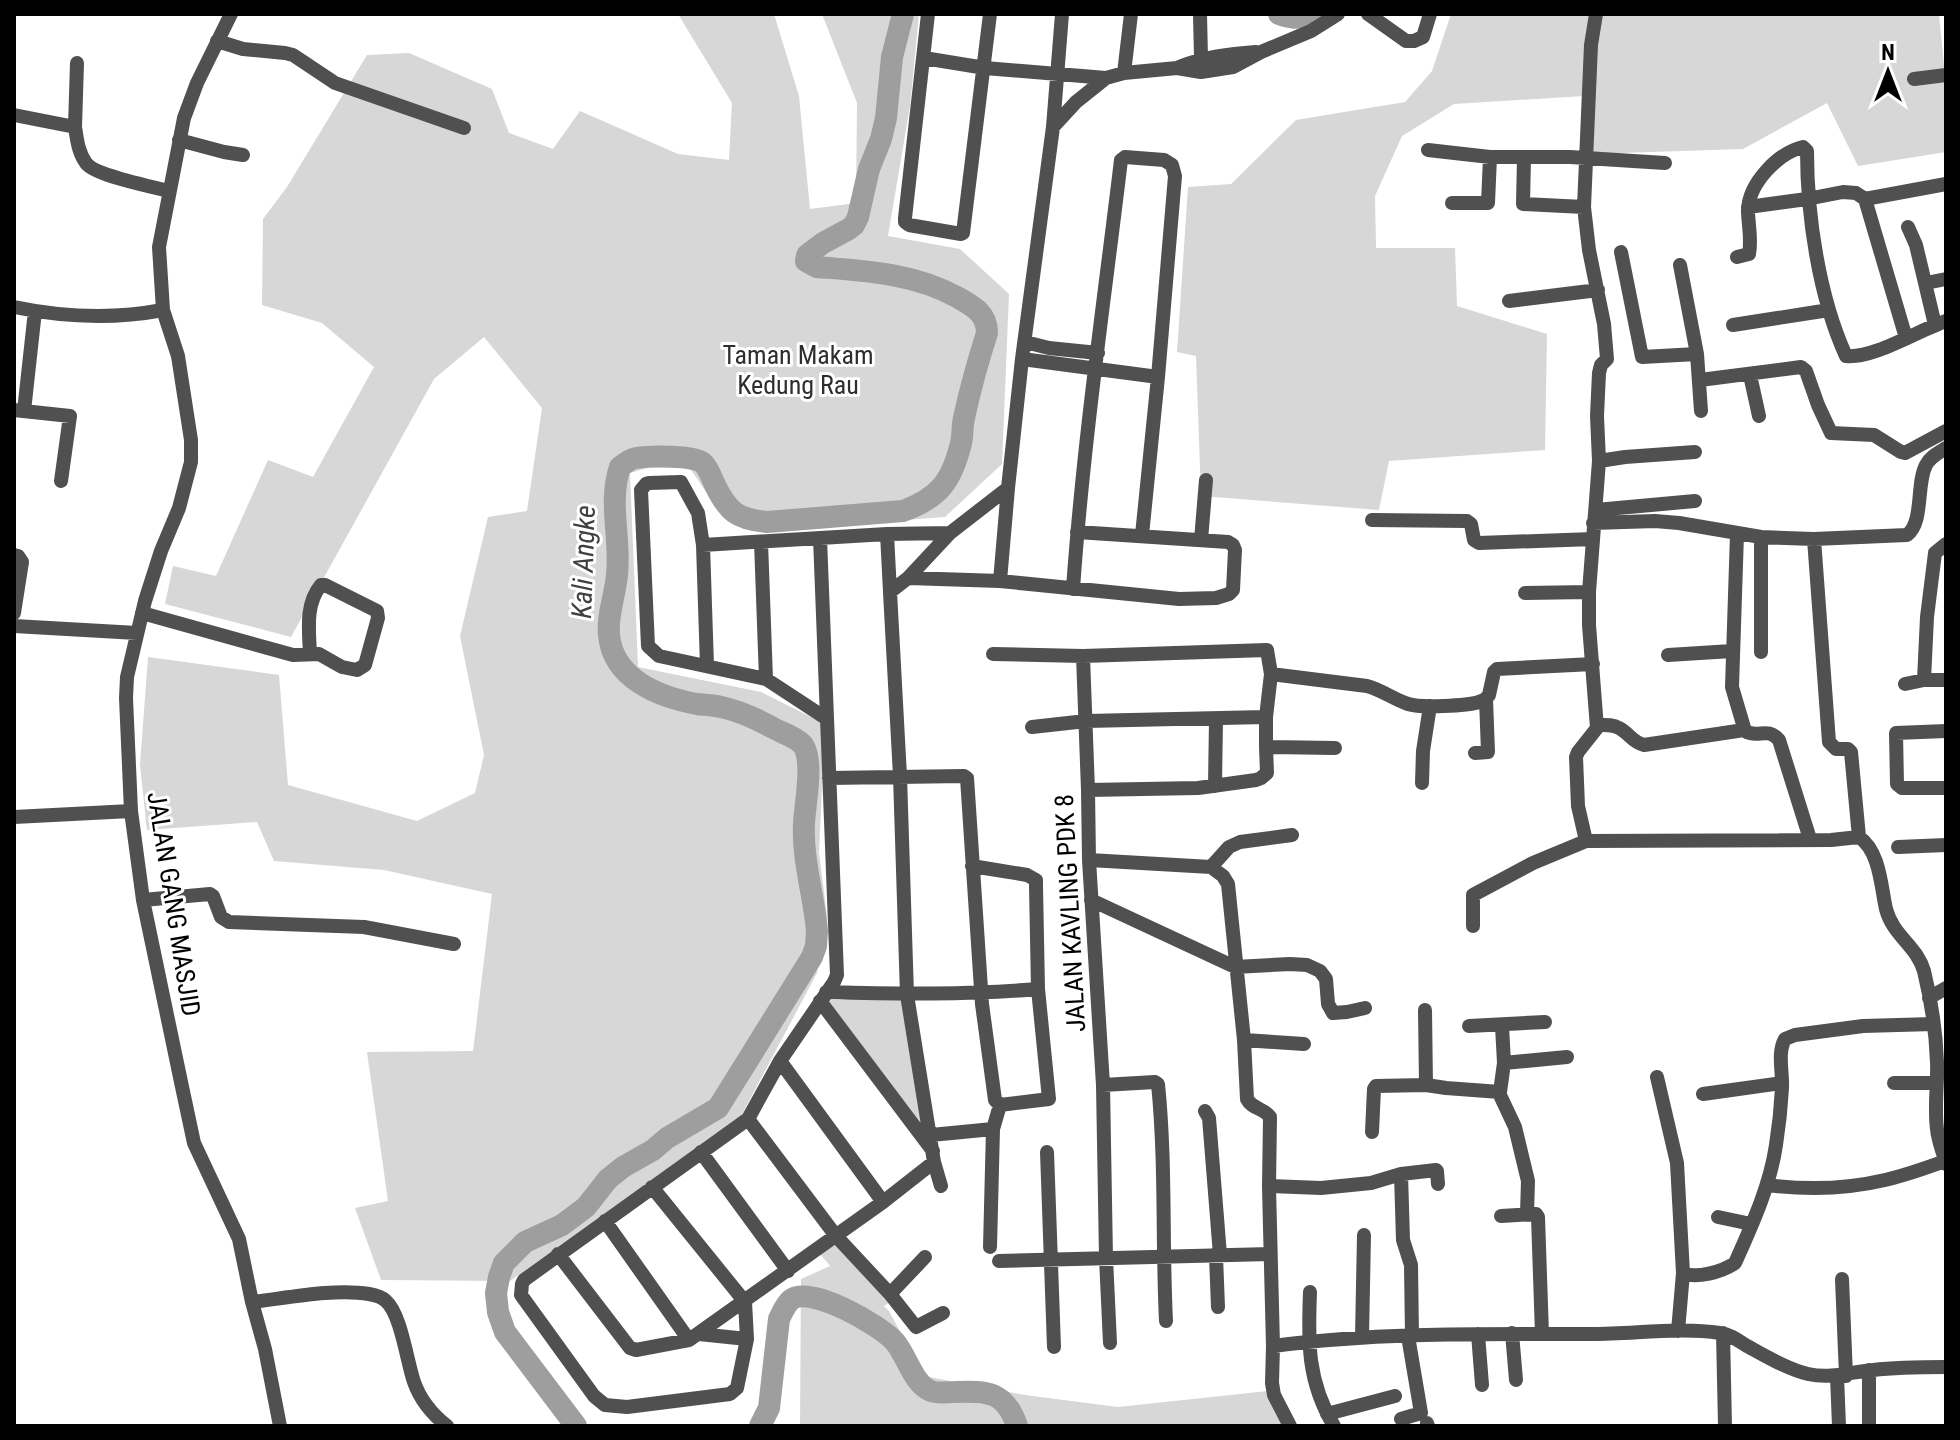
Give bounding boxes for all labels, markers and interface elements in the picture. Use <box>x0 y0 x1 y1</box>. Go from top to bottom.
north arrow <box>1848 32 1928 112</box>
text: N <box>1881 40 1895 65</box>
park label: Taman Makam Kedung Rau <box>723 340 874 400</box>
water label: Kali Angke <box>565 505 602 619</box>
street label: JALAN GANG MASJID <box>141 790 207 1018</box>
street label: JALAN KAVLING PDK 8 <box>1049 793 1091 1033</box>

